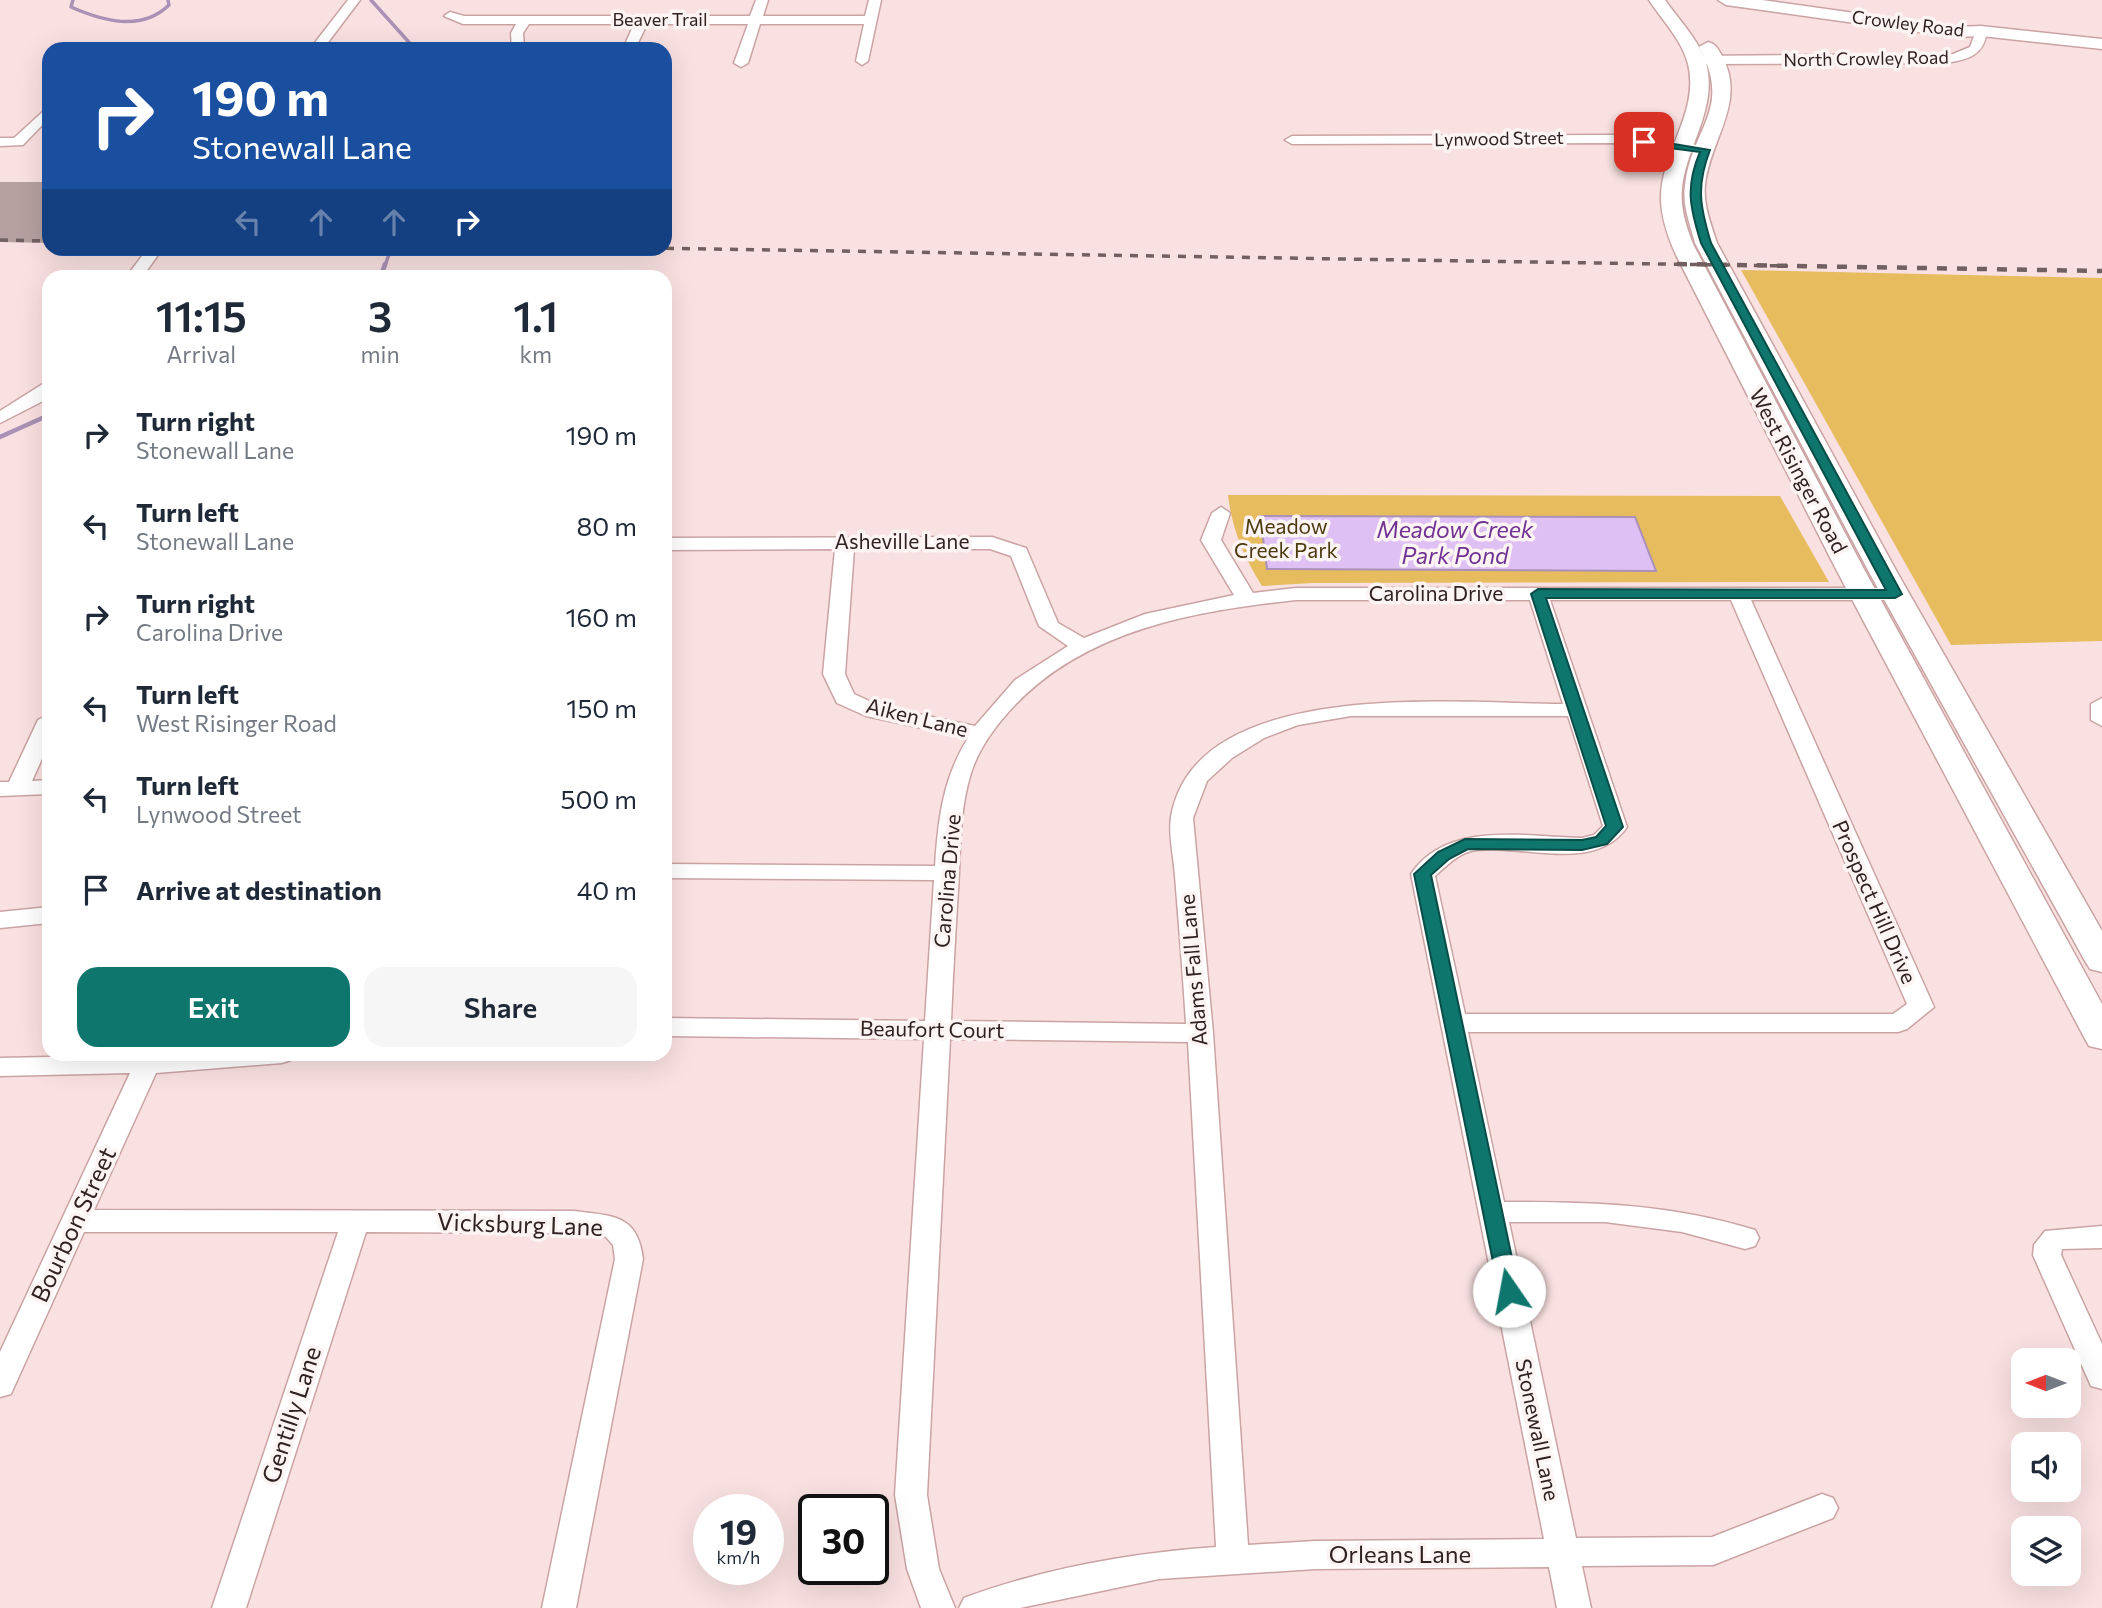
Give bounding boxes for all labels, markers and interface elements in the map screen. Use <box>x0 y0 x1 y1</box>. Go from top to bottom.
street label: Crowley Road <box>1851 5 1965 41</box>
street label: Beaver Trail <box>612 8 708 30</box>
street label: North Crowley Road <box>1783 46 1949 70</box>
text: 190 m <box>192 66 329 126</box>
icon: right <box>77 70 168 161</box>
pin <box>1614 112 1674 172</box>
icon: arrive <box>1625 123 1663 161</box>
text: Stonewall Lane <box>192 126 412 166</box>
street label: Lynwood Street <box>1434 126 1564 150</box>
icon: left <box>229 203 267 241</box>
icon: ahead <box>302 203 340 241</box>
icon: ahead <box>375 203 413 241</box>
icon: right <box>448 203 486 241</box>
text: 11:15 <box>156 289 247 341</box>
text: 3 <box>368 289 392 341</box>
text: 1.1 <box>513 289 558 341</box>
text: Arrival <box>166 340 236 368</box>
text: min <box>360 340 400 368</box>
text: km <box>520 340 552 368</box>
street label: West Risinger Road <box>1745 383 1853 557</box>
text: Turn right <box>136 405 255 436</box>
icon: right <box>77 416 115 454</box>
text: 190 m <box>565 419 637 450</box>
text: Stonewall Lane <box>136 436 294 464</box>
text: Turn left <box>136 496 239 527</box>
icon: left <box>77 507 115 545</box>
text: 80 m <box>577 510 637 541</box>
park label: Meadow Creek Park <box>1234 513 1338 562</box>
water label: Meadow Creek Park Pond <box>1377 515 1534 569</box>
text: Stonewall Lane <box>136 527 294 555</box>
street label: Asheville Lane <box>835 528 969 553</box>
street label: Carolina Drive <box>1369 580 1503 605</box>
text: Turn right <box>136 587 255 618</box>
icon: right <box>77 598 115 636</box>
text: 160 m <box>565 601 637 632</box>
text: Carolina Drive <box>136 618 283 646</box>
text: Turn left <box>136 678 239 709</box>
icon: left <box>77 689 115 727</box>
text: 150 m <box>566 692 637 723</box>
street label: Aiken Lane <box>864 692 971 741</box>
text: West Risinger Road <box>136 709 337 737</box>
text: Turn left <box>136 769 239 800</box>
icon: left <box>77 780 115 818</box>
text: 500 m <box>560 783 637 814</box>
text: Lynwood Street <box>136 800 302 828</box>
street label: Carolina Drive <box>928 813 965 949</box>
street label: Prospect Hill Drive <box>1828 816 1923 987</box>
icon: arrive <box>77 871 115 909</box>
text: Arrive at destination <box>136 874 382 905</box>
text: 40 m <box>577 874 637 905</box>
street label: Adams Fall Lane <box>1173 893 1212 1047</box>
button: Exit <box>77 967 350 1047</box>
button: Share <box>364 967 637 1047</box>
street label: Beaufort Court <box>860 1015 1004 1042</box>
street label: Bourbon Street <box>24 1142 121 1306</box>
street label: Vicksburg Lane <box>437 1206 603 1241</box>
position arrow <box>1472 1254 1546 1328</box>
street label: Gentilly Lane <box>255 1343 326 1487</box>
north arrow <box>2011 1348 2081 1418</box>
map controls <box>2011 1348 2081 1586</box>
street label: Stonewall Lane <box>1511 1356 1566 1503</box>
button: sound <box>2011 1432 2081 1502</box>
speed limit sign: 30 <box>798 1494 889 1585</box>
text: 19 <box>720 1509 757 1552</box>
button: layers <box>2011 1516 2081 1586</box>
street label: Orleans Lane <box>1329 1539 1471 1568</box>
text: km/h <box>717 1546 760 1568</box>

